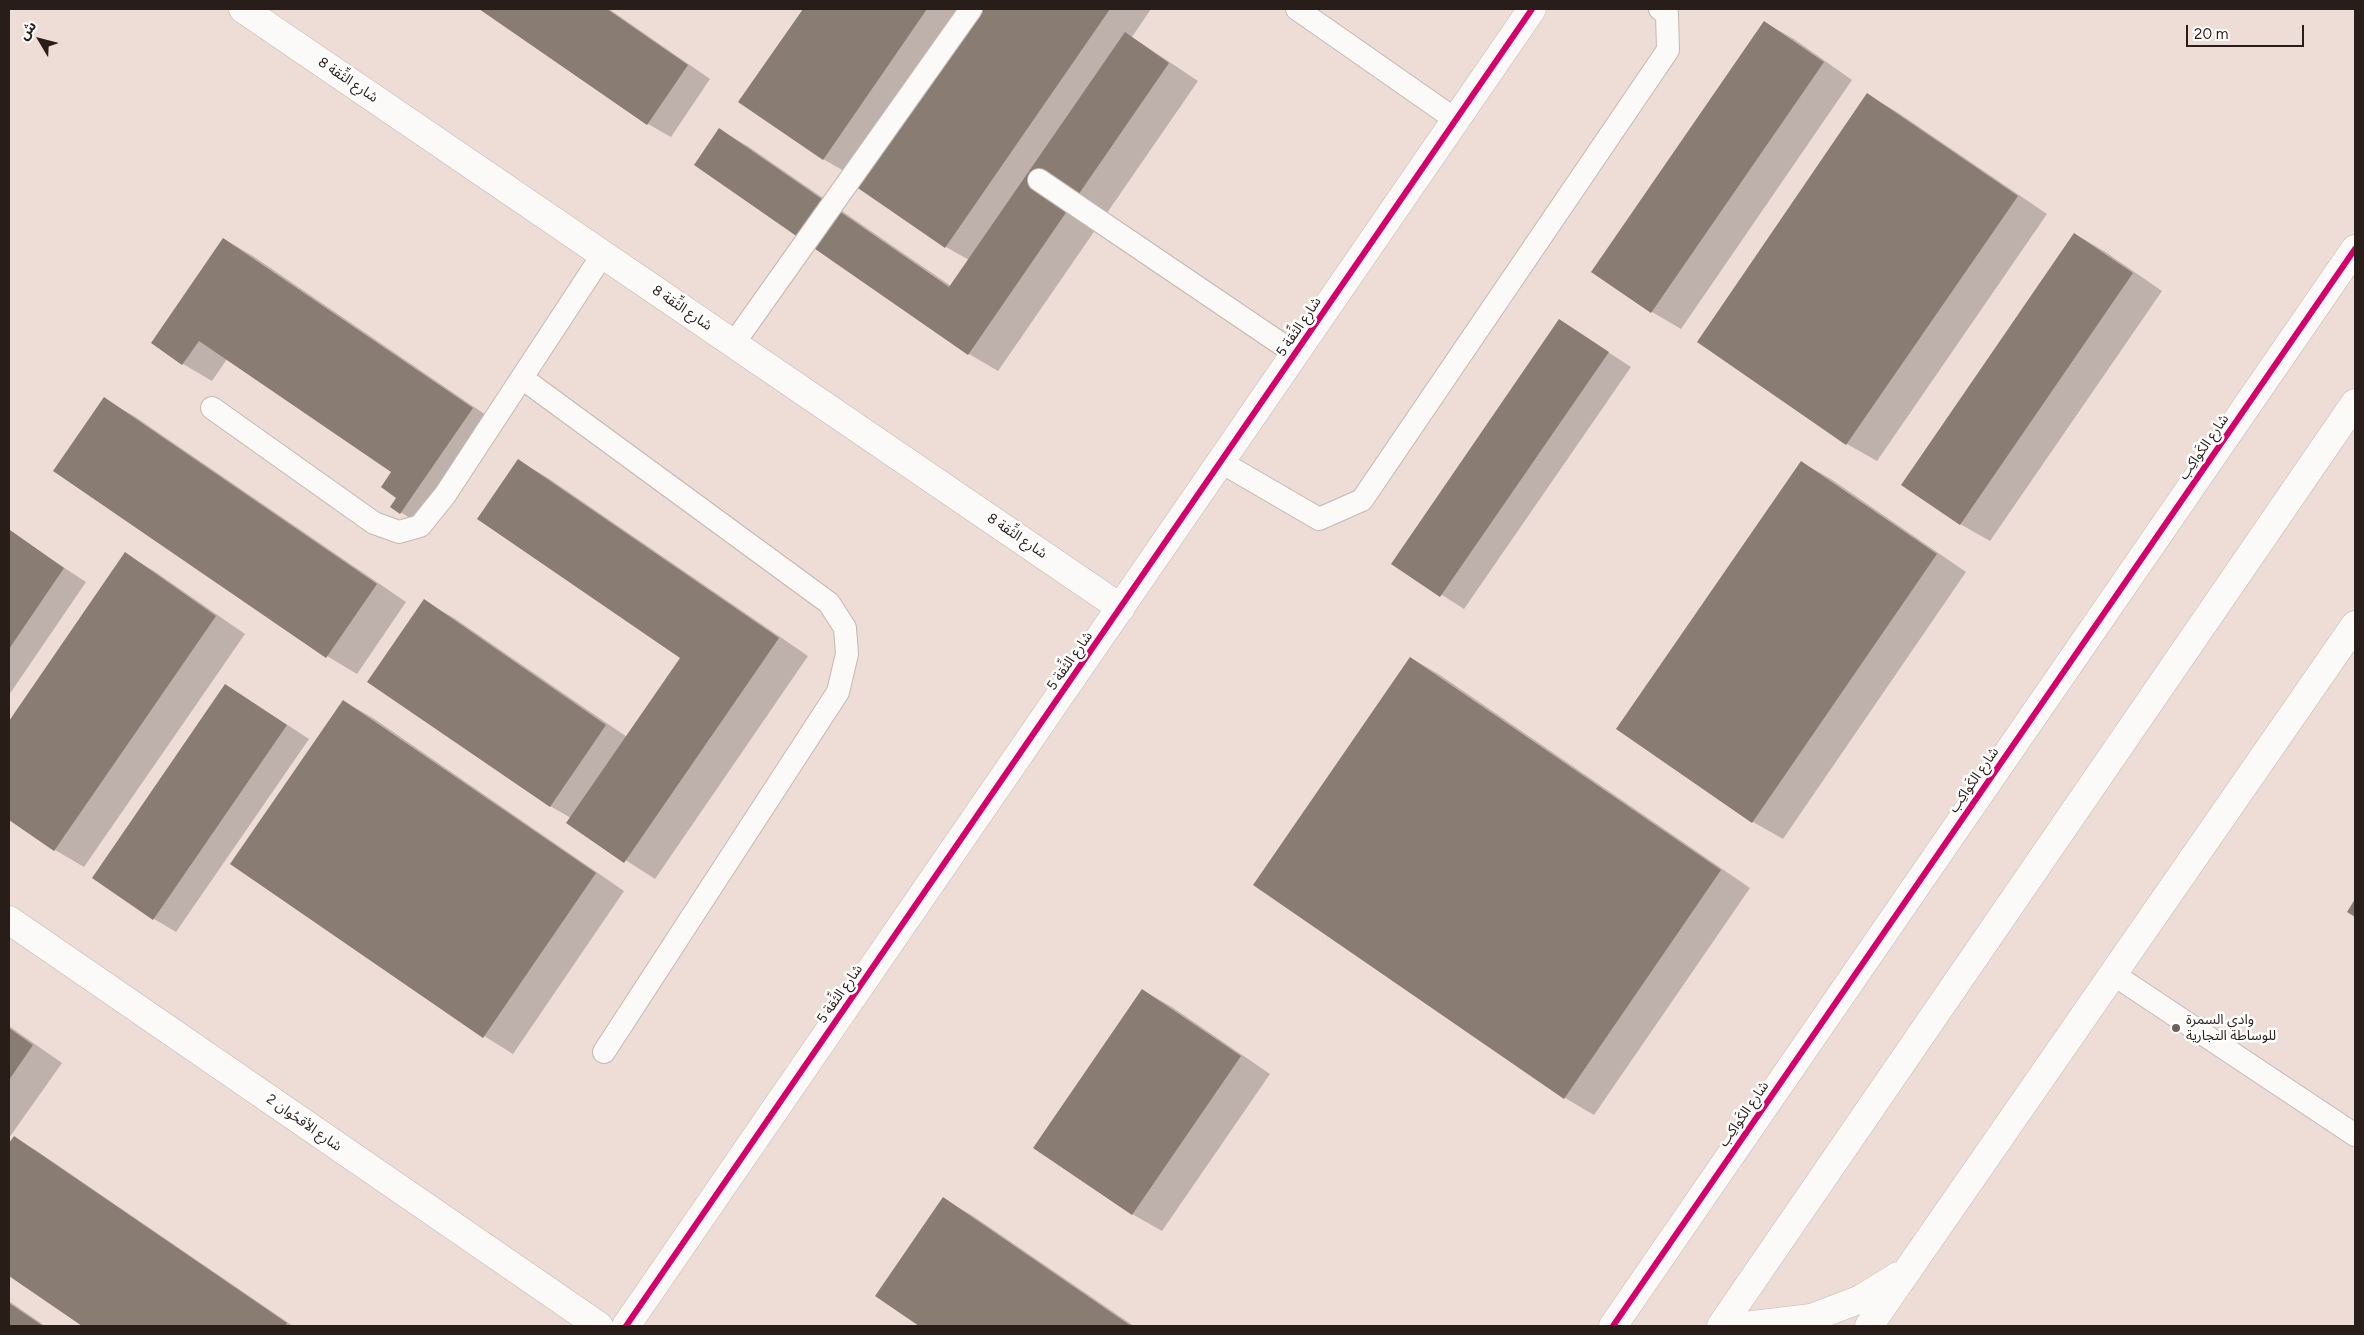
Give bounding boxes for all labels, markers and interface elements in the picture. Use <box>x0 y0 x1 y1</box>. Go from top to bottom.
north arrow <box>15 15 65 65</box>
scale bar <box>2189 15 2306 47</box>
text: ش <box>15 18 40 43</box>
text: 20 m <box>2194 25 2228 43</box>
street label: شارع الثِّقة 8 <box>315 54 381 106</box>
street label: شارع الثِّقة 8 <box>649 282 715 334</box>
street label: شارع الثِّقة 5 <box>1273 294 1325 360</box>
street label: شارع الكَواكِب <box>2175 411 2233 483</box>
street label: شارع الثِّقة 8 <box>984 510 1050 562</box>
street label: شارع الثِّقة 5 <box>1044 628 1096 694</box>
street label: شارع الكَواكِب <box>1945 744 2003 816</box>
street label: شارع الثِّقة 5 <box>814 961 866 1027</box>
place label: وادي السمرة للوساطة التجارية <box>2186 1012 2276 1044</box>
marker: وادي السمرة للوساطة التجارية <box>2170 1022 2182 1034</box>
street label: شارع الكَواكِب <box>1715 1078 1773 1150</box>
street label: شارع الأقحُوان 2 <box>263 1091 345 1155</box>

